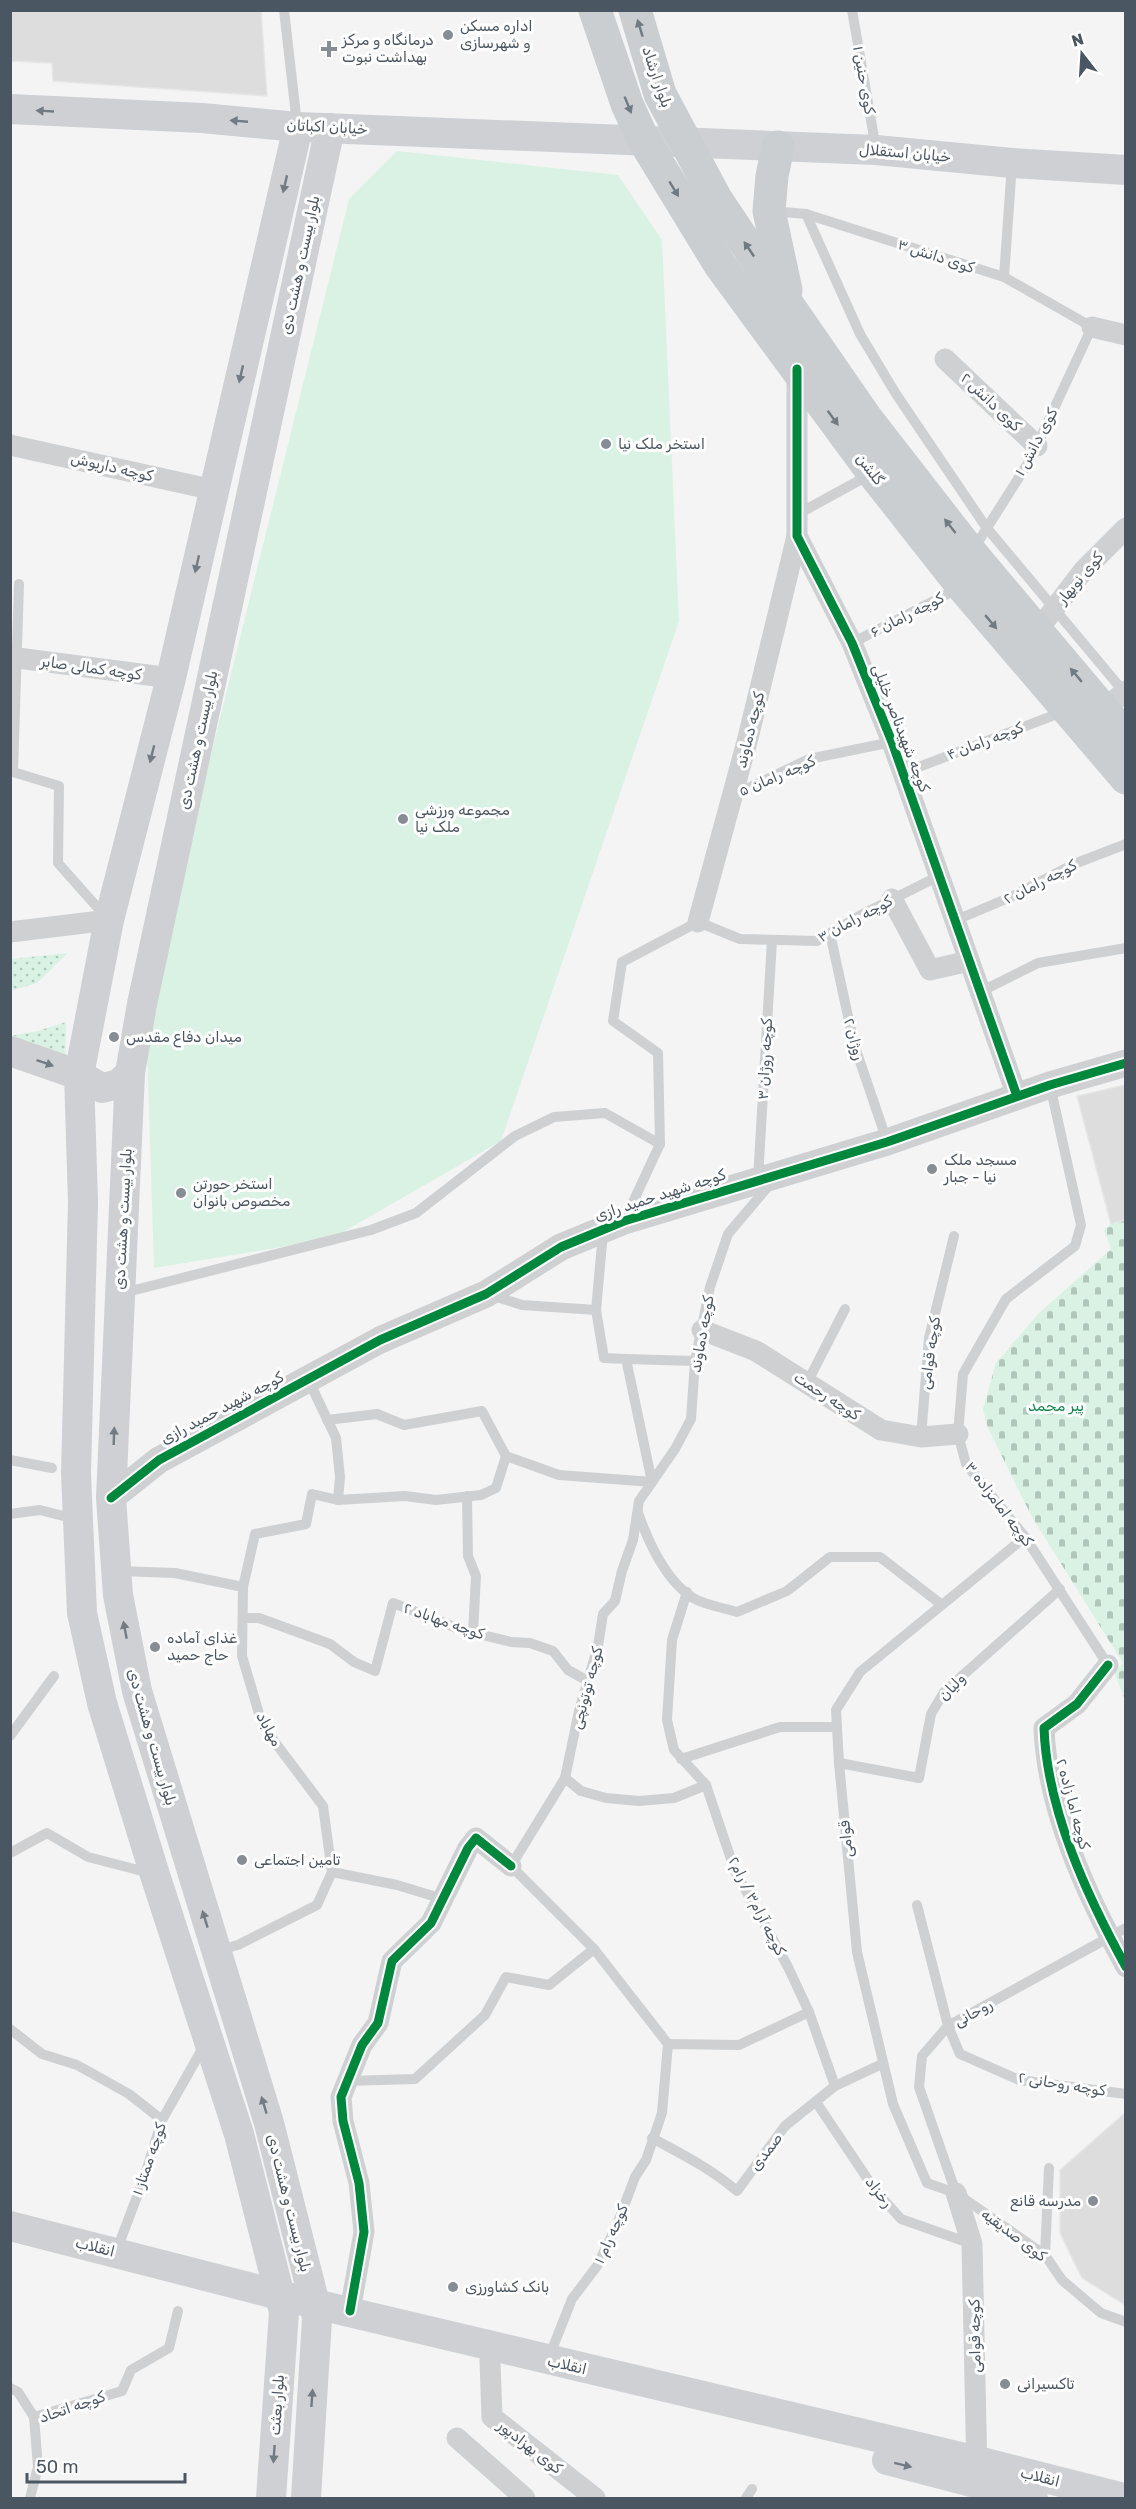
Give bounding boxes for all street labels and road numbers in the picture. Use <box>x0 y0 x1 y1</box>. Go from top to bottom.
street label: بلوار ارشاد <box>638 44 676 110</box>
street label: کوی حنین ۱ <box>849 44 879 116</box>
street label: خیابان اکباتان <box>286 116 368 138</box>
street label: خیابان استقلال <box>858 140 952 166</box>
street label: بلوار بیست و هشت دی <box>276 194 324 336</box>
street label: کوی دانش ۳ <box>896 235 977 277</box>
street label: کوی دانش ۲ <box>957 369 1025 435</box>
street label: کوی دانش ۱ <box>1011 405 1061 479</box>
street label: کوچه داریوش <box>69 449 155 485</box>
street label: گلشن <box>852 450 888 488</box>
street label: کوی نوبهار <box>1052 548 1107 608</box>
street label: کوچه رامان ۶ <box>867 589 947 641</box>
street label: کوچه کمالی صابر <box>38 652 143 684</box>
street label: کوچه شهیدناصر خلیلی <box>868 662 934 795</box>
street label: بلوار بیست و هشت دی <box>174 669 222 811</box>
street label: کوچه دماوند <box>732 690 769 770</box>
street label: کوچه رامان ۴ <box>944 718 1026 764</box>
street label: کوچه رامان ۵ <box>736 752 818 800</box>
street label: کوچه رامان ۲ <box>1000 856 1080 908</box>
street label: کوچه رامان ۳ <box>815 892 896 946</box>
street label: روژان ۲ <box>839 1016 868 1062</box>
street label: کوچه روژان ۳ <box>754 1018 777 1100</box>
street label: بلوار بیست و هشت دی <box>110 1148 137 1290</box>
street label: کوچه شهید حمید رازی <box>592 1165 728 1225</box>
street label: کوچه دماوند <box>686 1294 719 1374</box>
street label: کوچه قوامی <box>916 1315 944 1391</box>
street label: کوچه شهید حمید رازی <box>157 1368 287 1448</box>
street label: کوچه رحمت <box>791 1368 864 1424</box>
street label: کوچه امامزاده ۳ <box>961 1458 1037 1550</box>
street label: کوچه مهاباد ۲ <box>401 1599 487 1643</box>
street label: کوچه توتونچی <box>567 1645 607 1731</box>
street label: بلوار بیست و هشت دی <box>123 1666 180 1808</box>
street label: ولیان <box>935 1669 970 1705</box>
street label: مهاباد <box>252 1709 286 1749</box>
street label: کوچه اما زاده ۲ <box>1052 1757 1094 1852</box>
street label: قوامی <box>835 1820 857 1858</box>
street label: کوچه آرام۳ / رام۲ <box>723 1854 790 1959</box>
street label: روحانی <box>951 1995 996 2032</box>
street label: کوچه روحانی ۲ <box>1017 2068 1107 2101</box>
street label: کوچه ممتاز ۱ <box>128 2120 170 2198</box>
street label: صمدی <box>746 2130 786 2174</box>
street label: بلوار بیست و هشت دی <box>262 2132 315 2274</box>
street label: رخزاد <box>861 2173 897 2211</box>
street label: کوچه رام ۱ <box>590 2202 633 2267</box>
street label: کوی صدیقیه <box>978 2205 1050 2265</box>
street label: انقلاب <box>73 2233 117 2261</box>
street label: کوچه قوامی <box>965 2299 985 2373</box>
street label: انقلاب <box>546 2352 588 2378</box>
street label: بلوار بعثت <box>266 2374 288 2436</box>
street label: کوچه اتحاد <box>37 2387 108 2427</box>
street label: کوی بهزادپور <box>493 2416 566 2479</box>
street label: انقلاب <box>1018 2463 1062 2491</box>

